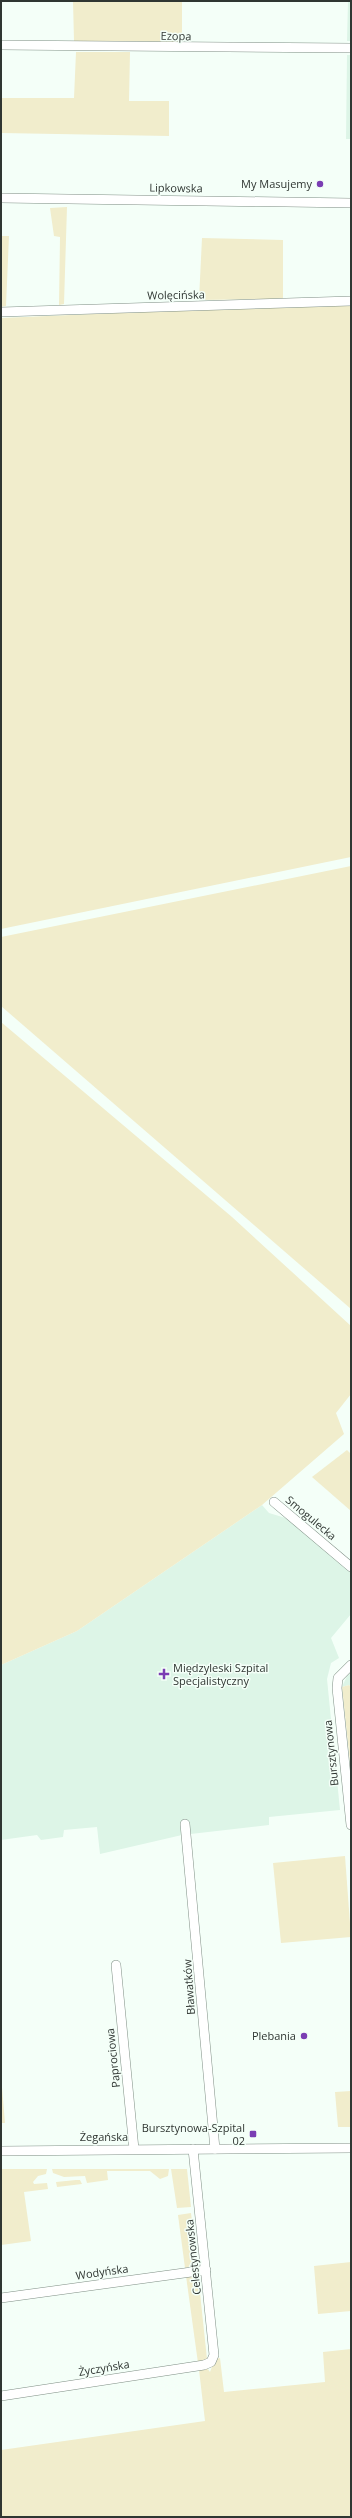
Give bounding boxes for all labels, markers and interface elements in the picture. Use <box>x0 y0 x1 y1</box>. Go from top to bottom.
street label: Ezopa <box>161 28 192 43</box>
place label: My Masujemy <box>241 176 312 191</box>
marker: My Masujemy <box>315 179 325 189</box>
street label: Lipkowska <box>149 180 203 195</box>
street label: Wolęcińska <box>147 286 205 303</box>
street label: Smogulecka <box>283 1492 340 1543</box>
place label: Międzyleski Szpital Specjalistyczny <box>173 1660 268 1688</box>
marker: Międzyleski Szpital Specjalistyczny <box>158 1668 170 1680</box>
street label: Bursztynowa <box>320 1719 341 1787</box>
street label: Bławatków <box>179 1958 198 2015</box>
street label: Paprociowa <box>102 2027 123 2089</box>
place label: Plebania <box>252 2028 296 2043</box>
marker: Plebania <box>299 2031 309 2041</box>
place label: Bursztynowa-Szpital 02 <box>142 2120 245 2148</box>
street label: Żegańska <box>80 2129 128 2144</box>
marker: Bursztynowa-Szpital 02 <box>248 2129 258 2139</box>
street label: Celestynowska <box>181 2219 204 2296</box>
street label: Wodyńska <box>75 2260 129 2283</box>
street label: Życzyńska <box>77 2356 131 2379</box>

